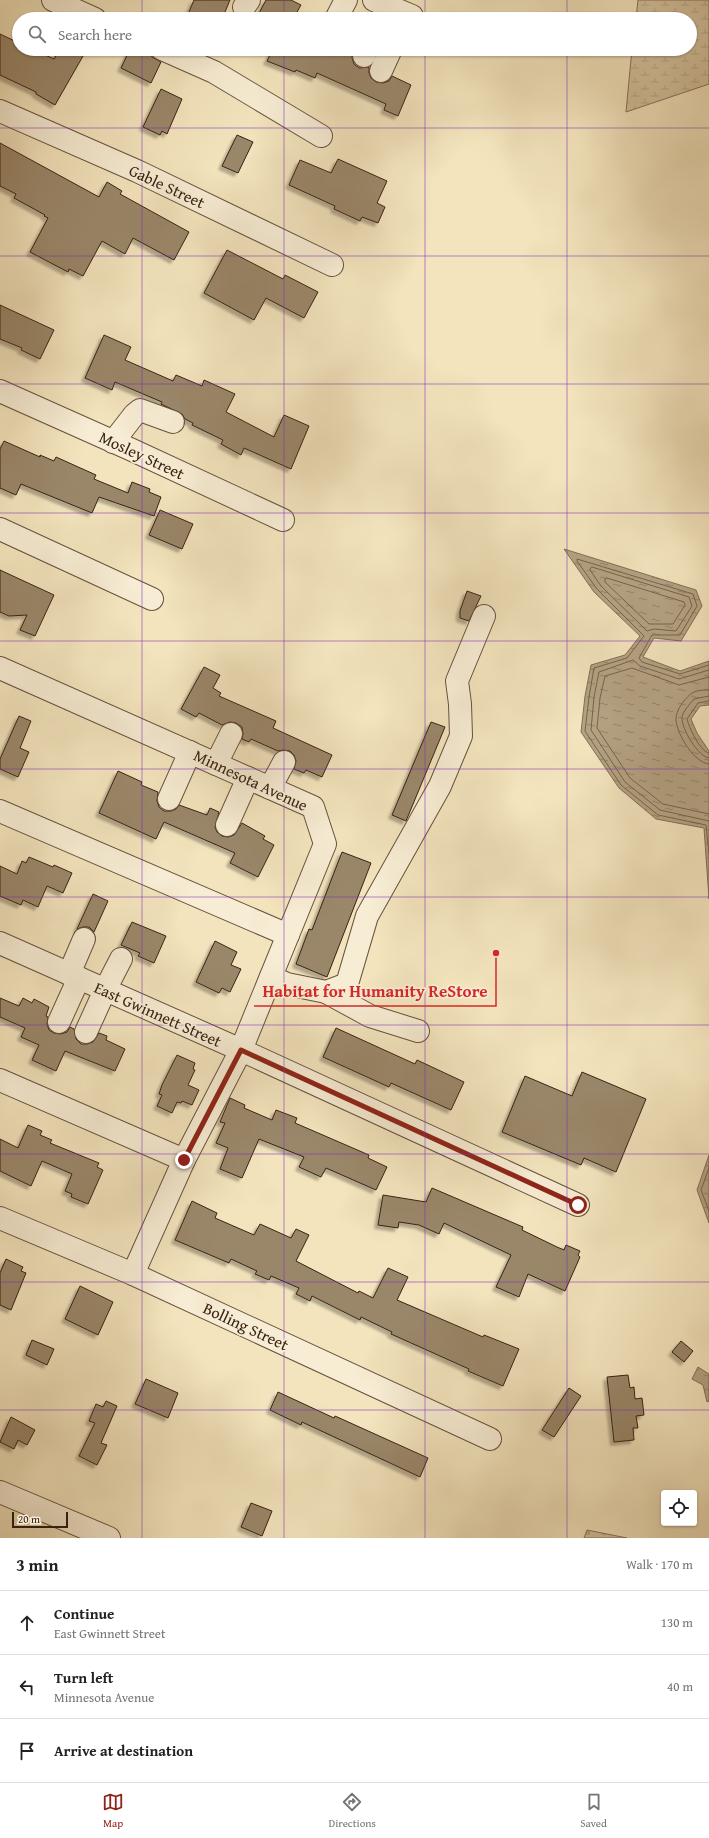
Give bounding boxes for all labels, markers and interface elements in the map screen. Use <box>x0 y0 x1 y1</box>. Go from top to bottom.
search box <box>12 12 697 56</box>
icon: search <box>26 23 48 45</box>
text: Search here <box>58 24 132 45</box>
street label: Gable Street <box>125 158 209 214</box>
street label: Mosley Street <box>95 425 189 485</box>
street label: Minnesota Avenue <box>190 743 312 817</box>
street label: East Gwinnett Street <box>90 975 226 1053</box>
callout: Habitat for Humanity ReStore <box>254 977 496 1006</box>
text: Habitat for Humanity ReStore <box>262 978 488 1003</box>
route end <box>175 1151 193 1169</box>
route start <box>569 1196 587 1214</box>
street label: Bolling Street <box>199 1296 293 1356</box>
map controls <box>661 1490 697 1526</box>
button: locate <box>661 1490 697 1526</box>
scale bar <box>12 1510 68 1529</box>
text: 20 m <box>18 1511 40 1527</box>
text: 3 min <box>16 1552 58 1577</box>
text: Walk · 170 m <box>626 1555 693 1574</box>
text: Continue <box>54 1603 115 1624</box>
icon: ahead <box>16 1612 38 1634</box>
text: 130 m <box>661 1613 693 1632</box>
text: East Gwinnett Street <box>54 1624 166 1643</box>
text: Turn left <box>54 1667 113 1688</box>
icon: left <box>16 1676 38 1698</box>
text: 40 m <box>667 1677 693 1696</box>
text: Minnesota Avenue <box>54 1688 154 1707</box>
icon: arrive <box>16 1740 38 1762</box>
text: Arrive at destination <box>54 1740 193 1761</box>
tab: Map <box>102 1791 124 1831</box>
tab: Directions <box>329 1791 376 1831</box>
tab: Saved <box>580 1791 607 1831</box>

